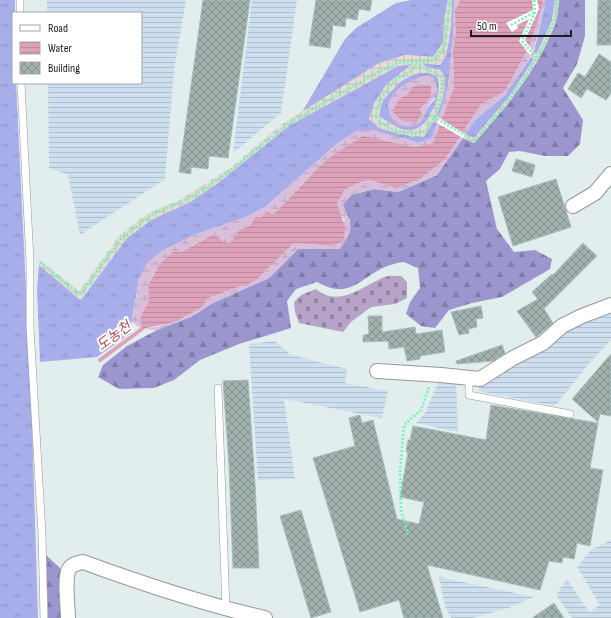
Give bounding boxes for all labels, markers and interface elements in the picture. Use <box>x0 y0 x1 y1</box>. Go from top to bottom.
legend <box>12 12 142 84</box>
scale bar <box>471 12 571 38</box>
text: 50 m <box>477 19 497 34</box>
text: Road <box>48 21 68 36</box>
text: Water <box>48 41 72 56</box>
text: Building <box>48 61 80 76</box>
water label: 도농천 <box>93 317 136 354</box>

